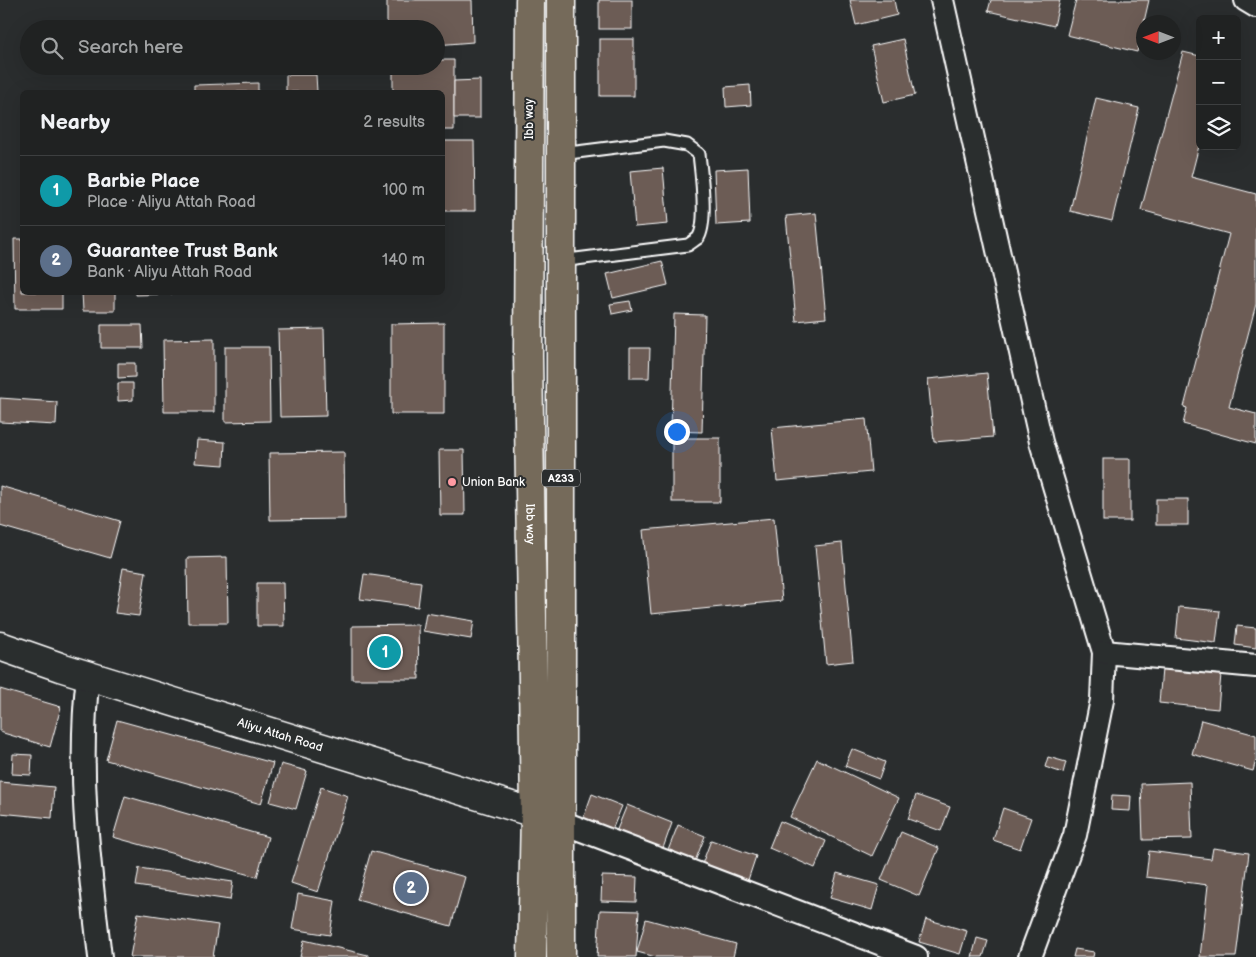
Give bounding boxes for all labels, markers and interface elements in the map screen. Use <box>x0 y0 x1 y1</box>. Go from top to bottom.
north arrow <box>1136 15 1181 60</box>
map controls <box>1196 15 1241 150</box>
button: + <box>1196 15 1241 60</box>
search box <box>20 20 445 75</box>
icon: search <box>38 34 66 62</box>
text: Search here <box>78 36 183 59</box>
button: − <box>1196 60 1241 105</box>
street label: Ibb way <box>522 98 537 139</box>
button: layers <box>1196 105 1241 150</box>
text: Nearby <box>40 110 110 135</box>
text: 2 results <box>363 113 425 132</box>
text: Barbie Place <box>87 170 200 193</box>
text: 1 <box>53 181 59 200</box>
text: 100 m <box>382 181 425 200</box>
text: Place · Aliyu Attah Road <box>87 193 256 212</box>
text: Guarantee Trust Bank <box>87 240 278 263</box>
text: 2 <box>51 251 61 270</box>
text: 140 m <box>382 251 425 270</box>
text: Bank · Aliyu Attah Road <box>87 263 252 282</box>
your location <box>664 419 690 445</box>
road number: A233 <box>542 469 580 486</box>
place label: Union Bank <box>462 475 525 490</box>
marker: Union Bank <box>446 476 458 488</box>
street label: Ibb way <box>522 504 538 545</box>
pin: 1 <box>369 633 401 671</box>
street label: Aliyu Attah Road <box>236 715 325 755</box>
pin: 2 <box>395 869 427 907</box>

